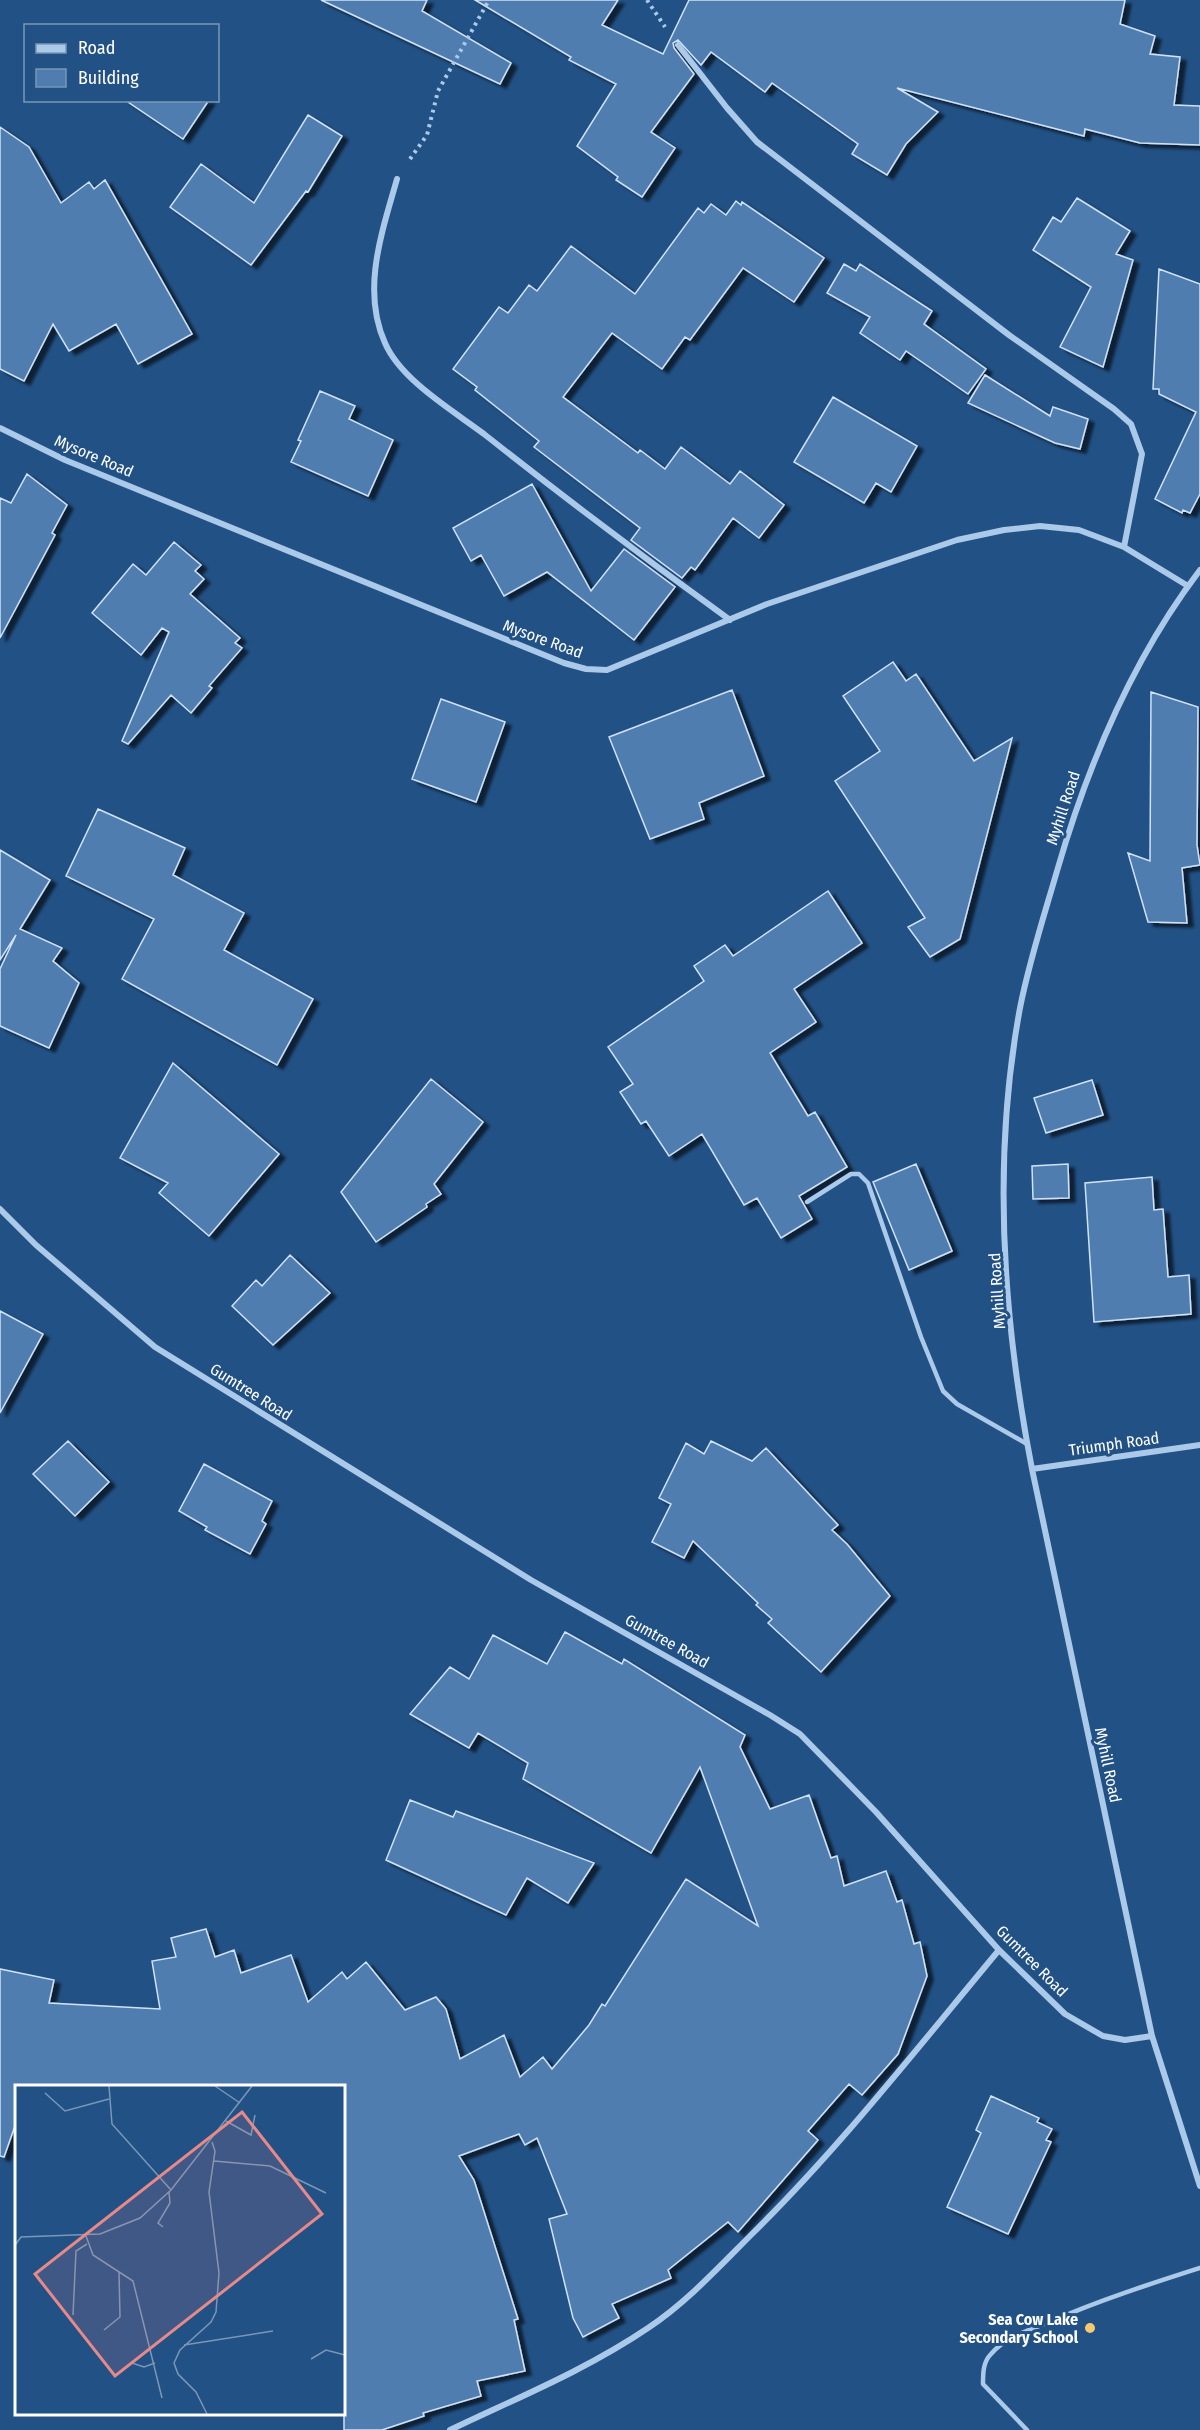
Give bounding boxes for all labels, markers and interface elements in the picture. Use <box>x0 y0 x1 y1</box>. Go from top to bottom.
legend <box>24 24 219 102</box>
text: Road <box>78 37 115 59</box>
text: Building <box>78 67 139 89</box>
street label: Mysore Road <box>52 431 136 481</box>
street label: Mysore Road <box>500 616 586 662</box>
street label: Myhill Road <box>1042 769 1084 847</box>
street label: Myhill Road <box>985 1252 1009 1330</box>
street label: Gumtree Road <box>207 1359 295 1425</box>
street label: Triumph Road <box>1068 1428 1160 1460</box>
street label: Gumtree Road <box>622 1610 712 1672</box>
street label: Myhill Road <box>1091 1726 1125 1804</box>
street label: Gumtree Road <box>992 1921 1072 2001</box>
inset map <box>15 2085 345 2415</box>
place label: Sea Cow Lake Secondary School <box>959 2310 1079 2347</box>
marker: Sea Cow Lake Secondary School <box>1083 2321 1097 2335</box>

